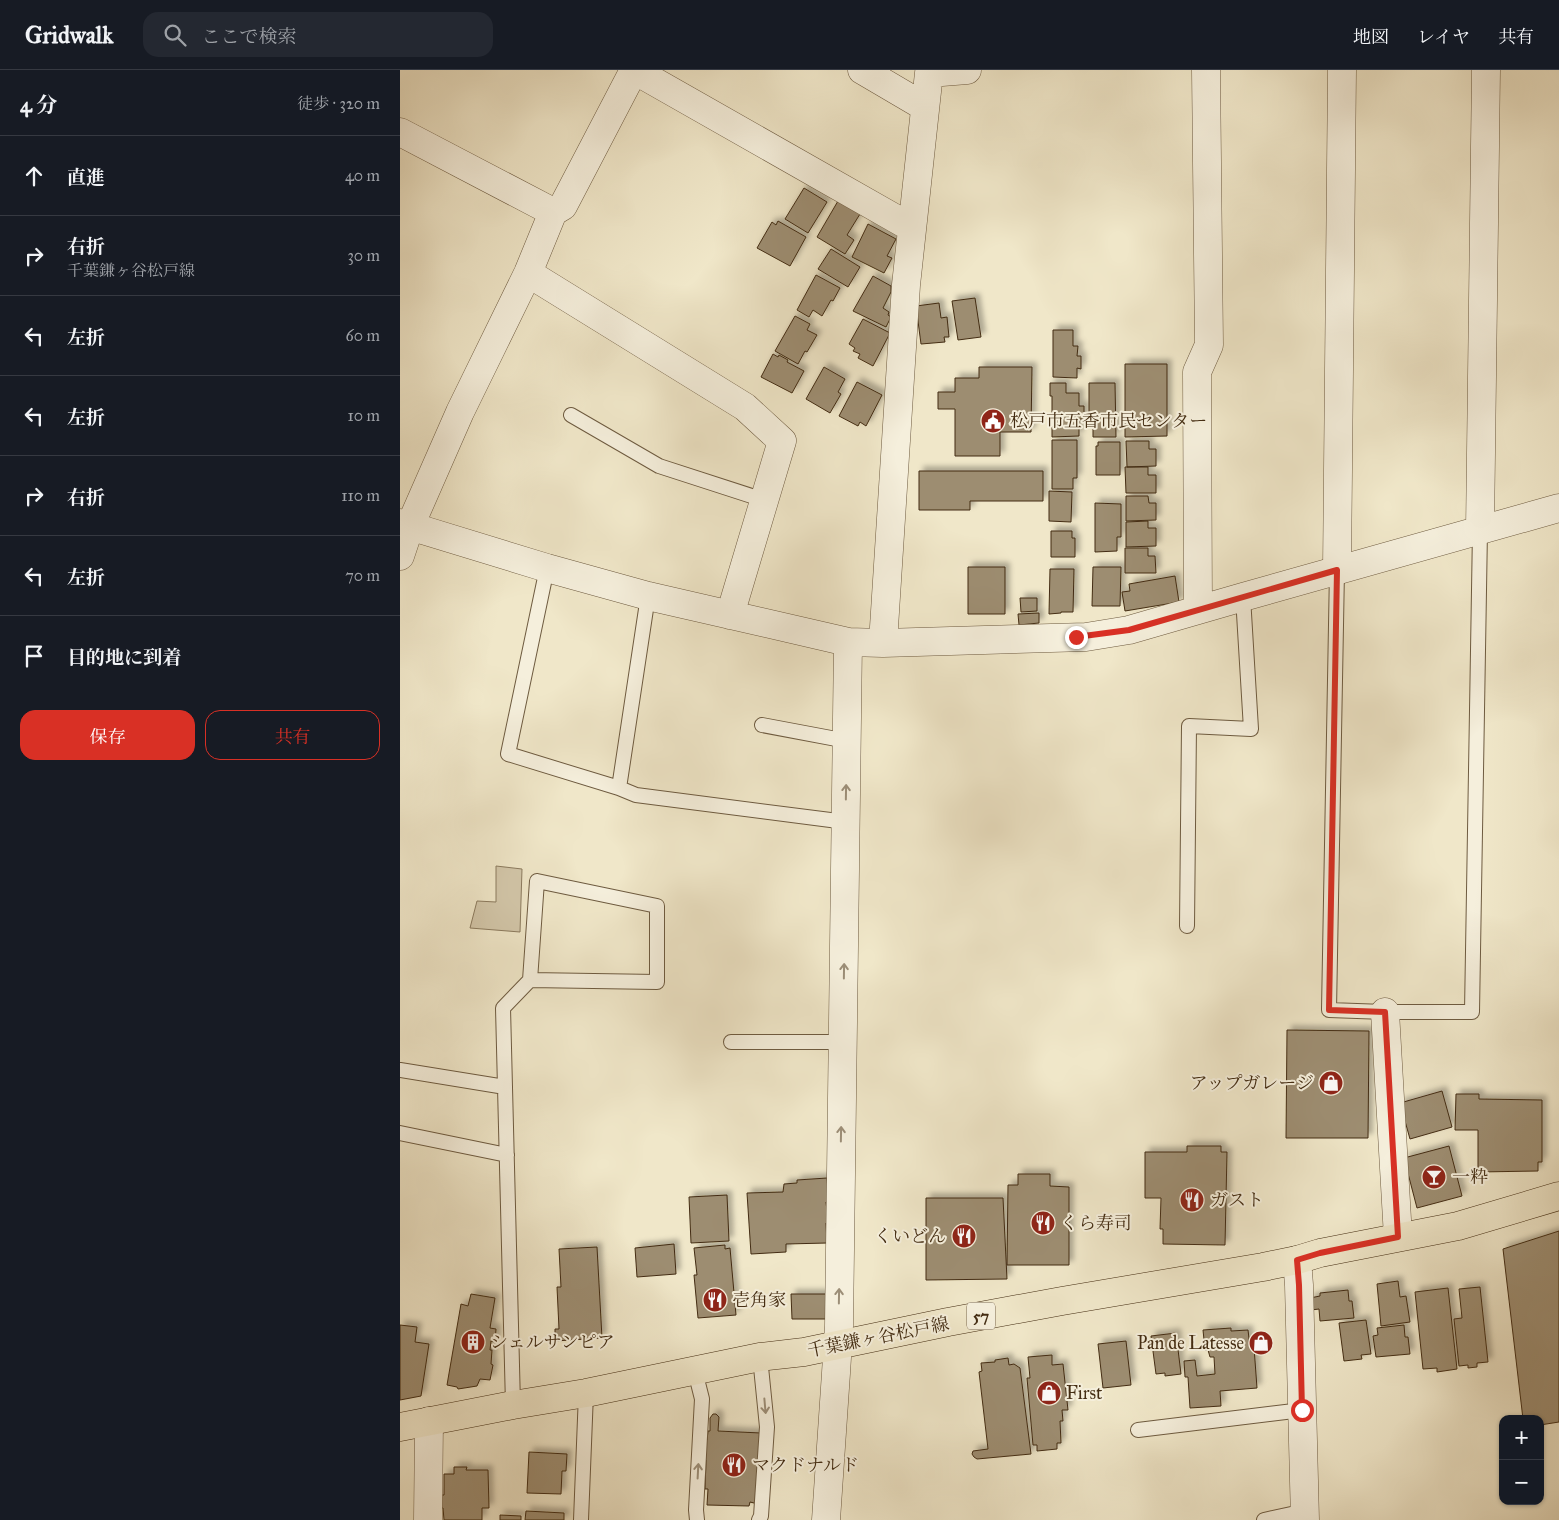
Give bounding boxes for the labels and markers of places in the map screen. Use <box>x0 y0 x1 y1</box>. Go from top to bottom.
public building icon: 松戸市五香市民センター <box>980 408 1006 434</box>
place label: 松戸市五香市民センター <box>1010 410 1207 432</box>
shop icon: アップガレージ <box>1318 1070 1344 1096</box>
place label: アップガレージ <box>1190 1072 1314 1094</box>
bar icon: 一粋 <box>1421 1164 1447 1190</box>
place label: 一粋 <box>1452 1166 1488 1188</box>
restaurant icon: ガスト <box>1179 1187 1205 1213</box>
place label: ガスト <box>1210 1189 1264 1211</box>
restaurant icon: くら寿司 <box>1030 1210 1056 1236</box>
place label: くら寿司 <box>1060 1212 1132 1234</box>
restaurant icon: くいどん <box>951 1223 977 1249</box>
place label: くいどん <box>874 1225 946 1247</box>
restaurant icon: 壱角家 <box>702 1287 728 1313</box>
place label: 壱角家 <box>732 1289 786 1311</box>
building icon: シェルサンピア <box>460 1329 486 1355</box>
shop icon: Pan de Latesse <box>1248 1330 1274 1356</box>
place label: シェルサンピア <box>490 1331 615 1353</box>
place label: Pan de Latesse <box>1137 1332 1244 1354</box>
shop icon: First <box>1036 1380 1062 1406</box>
place label: First <box>1066 1382 1103 1404</box>
restaurant icon: マクドナルド <box>721 1452 747 1478</box>
place label: マクドナルド <box>752 1454 859 1476</box>

